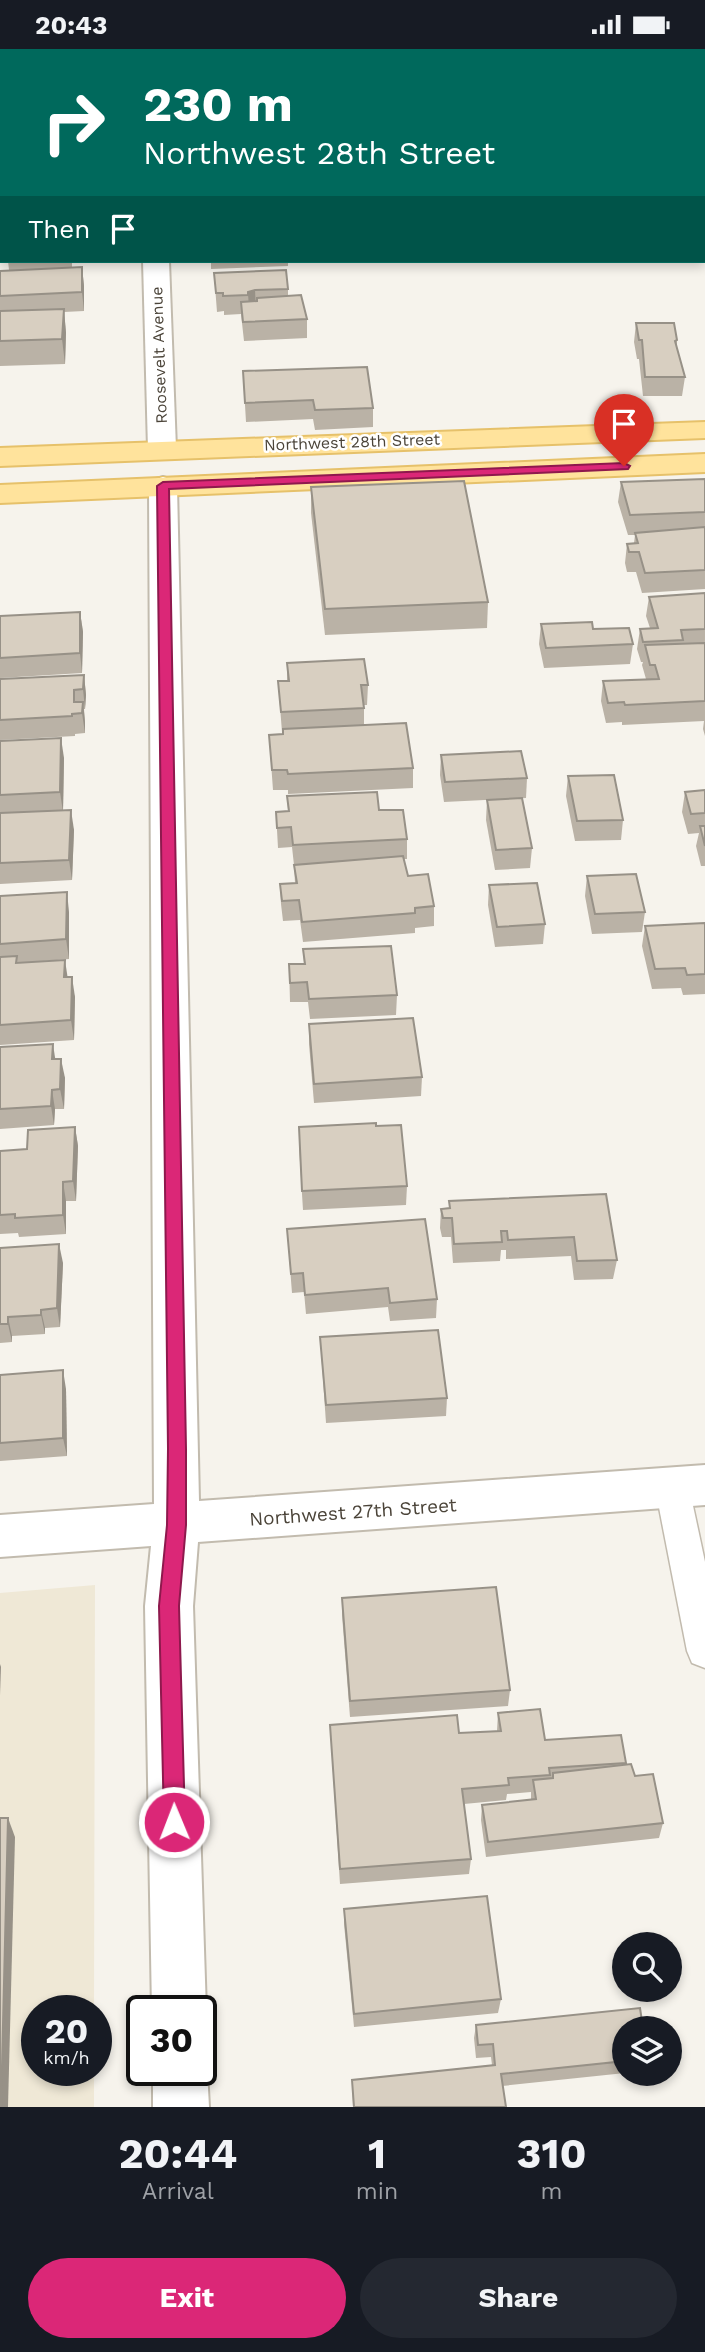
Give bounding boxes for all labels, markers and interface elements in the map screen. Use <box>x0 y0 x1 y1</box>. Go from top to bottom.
text: 20:43 <box>35 10 107 40</box>
text: 230 m <box>143 75 293 133</box>
icon: right <box>28 77 119 168</box>
text: Northwest 28th Street <box>143 134 495 172</box>
icon: arrive <box>104 210 142 248</box>
text: Then <box>28 214 90 244</box>
street label: Roosevelt Avenue <box>147 286 171 424</box>
pin <box>594 394 654 466</box>
icon: arrive <box>605 405 643 443</box>
street label: Northwest 28th Street <box>264 429 441 455</box>
street label: Northwest 27th Street <box>249 1493 457 1531</box>
position arrow <box>137 1785 211 1859</box>
map controls <box>612 1932 682 2086</box>
button: search <box>612 1932 682 2002</box>
speed limit sign: 30 <box>126 1995 217 2086</box>
text: 20 <box>45 2010 88 2052</box>
button: layers <box>612 2016 682 2086</box>
text: km/h <box>43 2047 90 2068</box>
text: 20:44 <box>118 2129 237 2178</box>
text: 1 <box>368 2129 386 2178</box>
text: 310 <box>517 2129 587 2178</box>
text: Arrival <box>142 2178 214 2205</box>
text: min <box>356 2178 398 2205</box>
text: m <box>541 2178 563 2205</box>
button: Exit <box>28 2258 346 2338</box>
button: Share <box>360 2258 677 2338</box>

